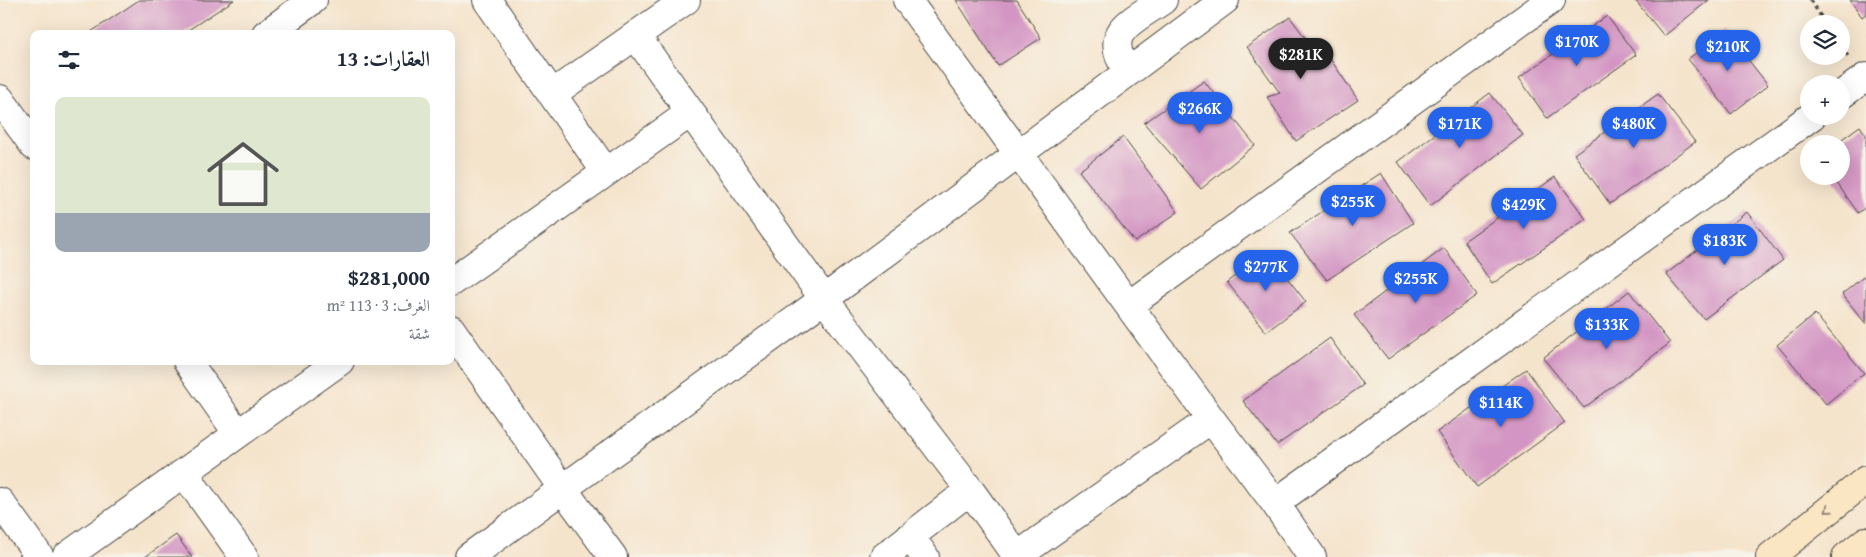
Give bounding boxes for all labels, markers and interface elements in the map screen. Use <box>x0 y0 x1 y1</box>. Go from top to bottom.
map controls <box>1800 15 1850 185</box>
button: layers <box>1800 15 1850 65</box>
pin: $170K <box>1542 24 1612 67</box>
text: $170K <box>1555 29 1599 53</box>
pin: $210K <box>1693 30 1763 72</box>
text: $210K <box>1706 34 1750 58</box>
pin: $281K <box>1266 38 1336 80</box>
text: $281K <box>1279 42 1323 66</box>
text: العقارات: 13 <box>337 43 430 74</box>
icon: filters <box>55 46 83 74</box>
button: + <box>1800 75 1850 125</box>
pin: $266K <box>1165 92 1235 134</box>
text: $266K <box>1178 96 1222 120</box>
pin: $171K <box>1425 106 1495 149</box>
pin: $480K <box>1599 106 1669 149</box>
text: $171K <box>1438 111 1482 135</box>
text: $480K <box>1612 111 1656 135</box>
icon: home <box>198 129 288 219</box>
button: − <box>1800 135 1850 185</box>
pin: $255K <box>1318 184 1388 227</box>
pin: $429K <box>1489 188 1559 230</box>
text: $255K <box>1331 189 1375 213</box>
text: $429K <box>1502 192 1546 216</box>
pin: $183K <box>1690 224 1760 266</box>
text: $183K <box>1703 228 1747 252</box>
pin: $277K <box>1231 250 1301 292</box>
text: $277K <box>1244 254 1288 278</box>
text: $281,000 <box>348 262 430 293</box>
pin: $255K <box>1381 262 1451 304</box>
text: $255K <box>1394 266 1438 290</box>
text: الغرف: 3 · 113 m² <box>327 293 430 317</box>
pin: $133K <box>1572 308 1642 350</box>
text: $133K <box>1585 312 1629 336</box>
text: شقة <box>409 321 430 345</box>
pin: $114K <box>1466 386 1536 428</box>
text: $114K <box>1479 390 1523 414</box>
one-way arrow <box>1825 505 1834 513</box>

